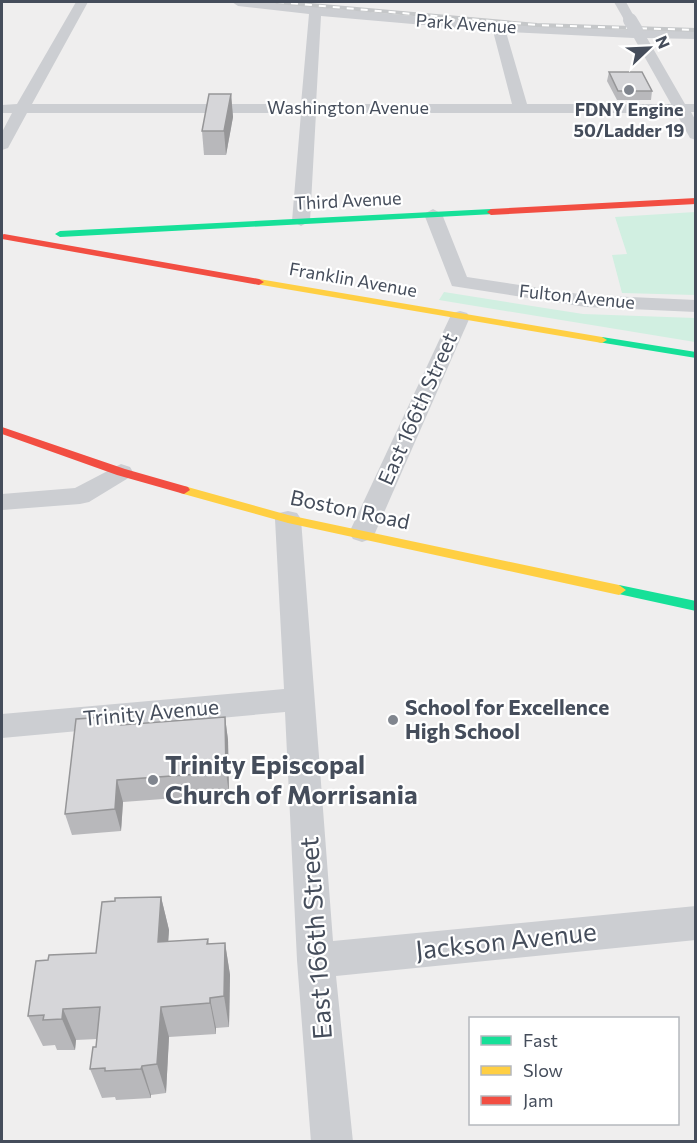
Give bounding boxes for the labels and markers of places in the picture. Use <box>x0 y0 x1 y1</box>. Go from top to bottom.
marker: FDNY Engine 50/Ladder 19 <box>622 83 636 97</box>
place label: FDNY Engine 50/Ladder 19 <box>574 98 684 141</box>
place label: School for Excellence High School <box>405 694 609 743</box>
marker: School for Excellence High School <box>386 713 400 727</box>
place label: Trinity Episcopal Church of Morrisania <box>165 748 418 809</box>
marker: Trinity Episcopal Church of Morrisania <box>146 773 160 787</box>

